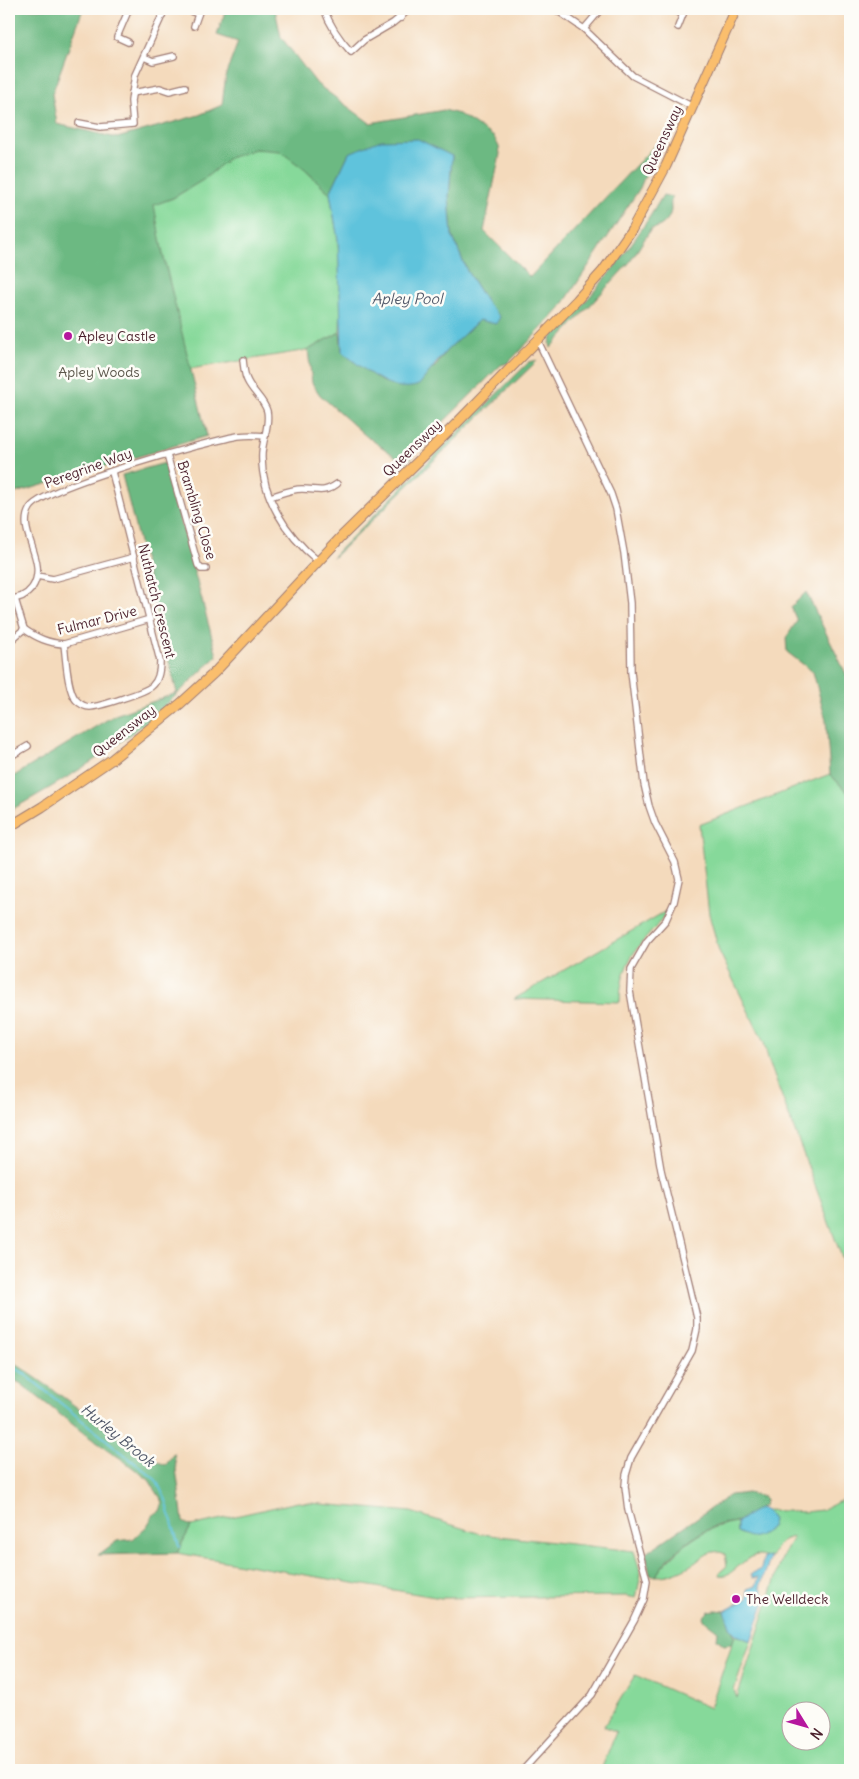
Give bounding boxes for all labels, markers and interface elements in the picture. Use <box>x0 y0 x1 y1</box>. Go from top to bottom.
street label: Queensway <box>638 102 686 178</box>
water label: Apley Pool <box>372 289 445 308</box>
place label: Apley Castle <box>78 327 156 345</box>
marker: Apley Castle <box>62 330 74 342</box>
park label: Apley Woods <box>58 363 140 381</box>
street label: Queensway <box>379 415 445 481</box>
street label: Peregrine Way <box>42 444 134 492</box>
street label: Brambling Close <box>173 458 221 562</box>
street label: Nuthatch Crescent <box>134 542 180 660</box>
street label: Fulmar Drive <box>55 601 139 639</box>
street label: Queensway <box>89 701 159 761</box>
water label: Hurley Brook <box>77 1399 160 1471</box>
place label: The Welldeck <box>746 1590 828 1608</box>
marker: The Welldeck <box>730 1593 742 1605</box>
north arrow <box>782 1702 832 1752</box>
text: N <box>806 1725 826 1743</box>

